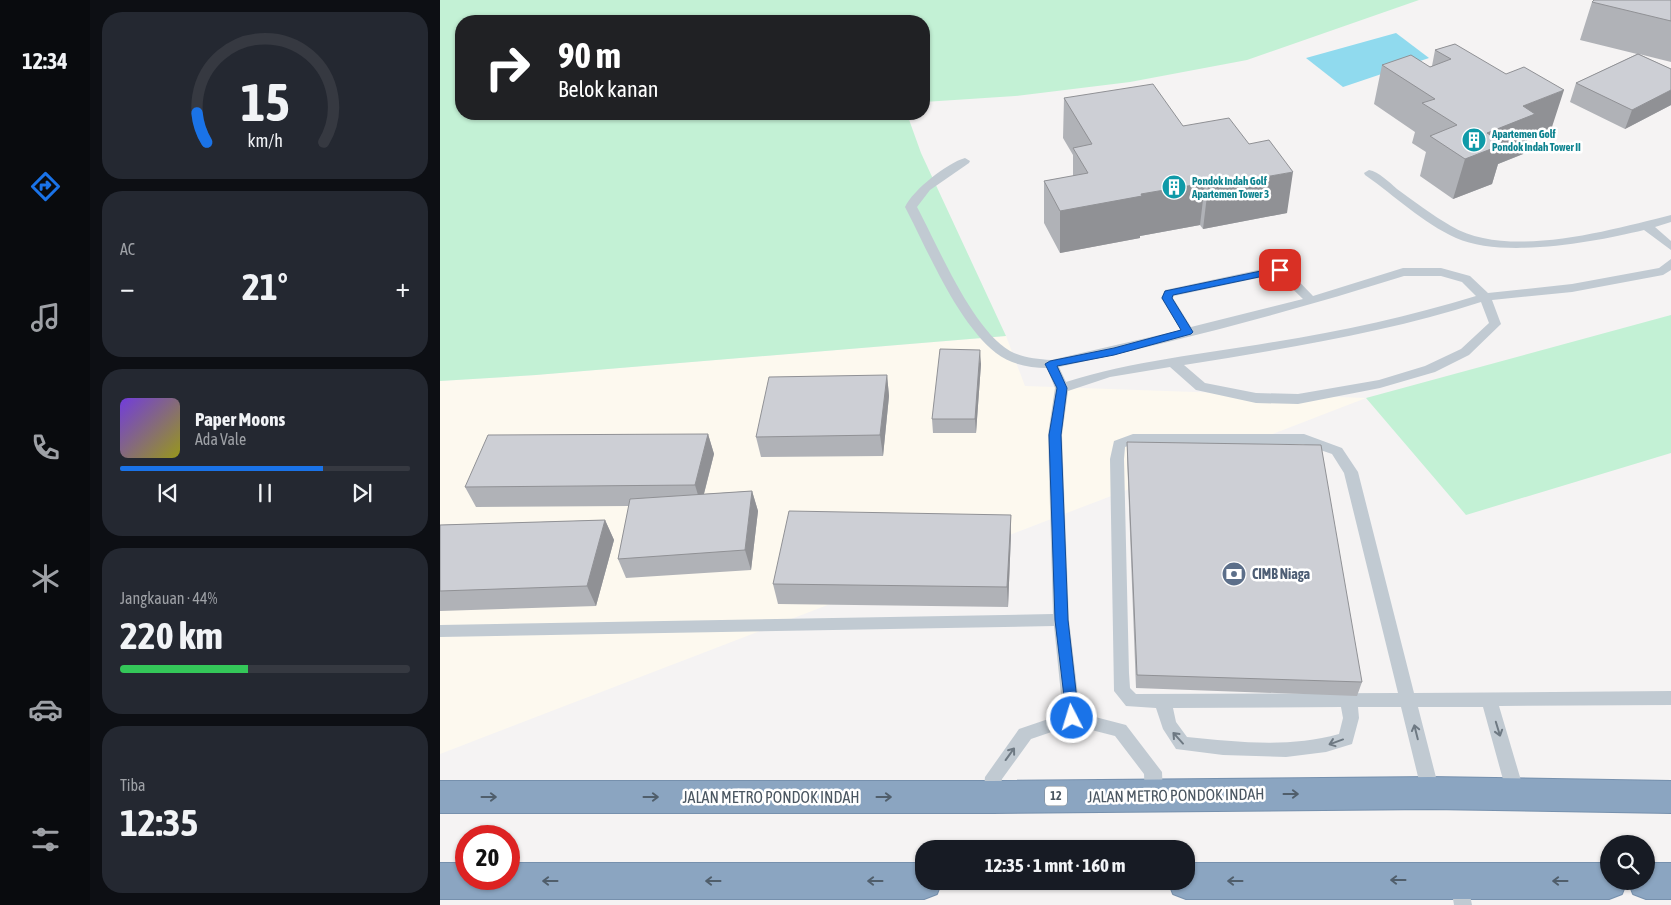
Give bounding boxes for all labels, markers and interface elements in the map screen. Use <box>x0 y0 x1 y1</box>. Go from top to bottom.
icon: right <box>475 35 540 100</box>
text: 90 m <box>558 35 621 75</box>
text: 12:34 <box>22 48 68 74</box>
text: 15 <box>241 72 289 132</box>
text: Belok kanan <box>558 76 659 102</box>
building icon: Apartemen Golf Pondok Indah Tower II <box>1461 127 1487 153</box>
place label: Apartemen Golf Pondok Indah Tower II <box>1491 128 1581 153</box>
text: km/h <box>247 130 283 151</box>
icon: directions <box>28 169 63 204</box>
building icon: Pondok Indah Golf Apartemen Tower 3 <box>1161 174 1187 200</box>
place label: Pondok Indah Golf Apartemen Tower 3 <box>1191 175 1269 200</box>
text: AC <box>120 240 135 258</box>
pin <box>1259 249 1301 291</box>
icon: arrive <box>1266 256 1294 284</box>
text: 21° <box>242 265 288 308</box>
text: − <box>120 271 135 303</box>
text: + <box>395 271 410 303</box>
icon: music <box>28 300 63 335</box>
text: Paper Moons <box>195 408 285 430</box>
icon: phone <box>28 430 63 465</box>
text: Ada Vale <box>195 430 246 448</box>
icon: previous <box>154 479 182 507</box>
icon: pause <box>251 479 279 507</box>
icon: next <box>348 479 376 507</box>
icon: climate <box>28 561 63 596</box>
bank icon: CIMB Niaga <box>1221 561 1247 587</box>
place label: CIMB Niaga <box>1252 566 1311 582</box>
text: Jangkauan · 44% <box>120 589 217 607</box>
text: 220 km <box>120 614 223 657</box>
position arrow <box>1045 691 1097 743</box>
icon: car <box>28 692 63 727</box>
one-way arrow <box>1493 720 1503 736</box>
one-way arrow <box>1411 725 1420 741</box>
one-way arrow <box>1172 731 1183 744</box>
one-way arrow <box>1329 738 1344 747</box>
one-way arrow <box>1005 748 1016 761</box>
text: Tiba <box>120 776 145 794</box>
street label: JALAN METRO PONDOK INDAH <box>1087 784 1265 806</box>
road number: 12 <box>1045 786 1067 806</box>
street label: JALAN METRO PONDOK INDAH <box>682 788 860 806</box>
one-way arrow <box>1282 789 1299 799</box>
one-way arrow <box>480 792 496 802</box>
one-way arrow <box>642 792 659 802</box>
one-way arrow <box>875 792 891 802</box>
text: 12:35 <box>120 801 198 844</box>
icon: filters <box>28 822 63 857</box>
speed limit sign: 20 <box>455 825 520 890</box>
map controls <box>1600 835 1655 890</box>
button: search <box>1600 835 1655 890</box>
text: 12:35 · 1 mnt · 160 m <box>985 854 1125 876</box>
one-way arrow <box>1390 875 1406 885</box>
one-way arrow <box>542 876 558 886</box>
one-way arrow <box>705 876 721 886</box>
one-way arrow <box>867 876 884 886</box>
one-way arrow <box>1227 876 1243 885</box>
one-way arrow <box>1552 876 1568 886</box>

